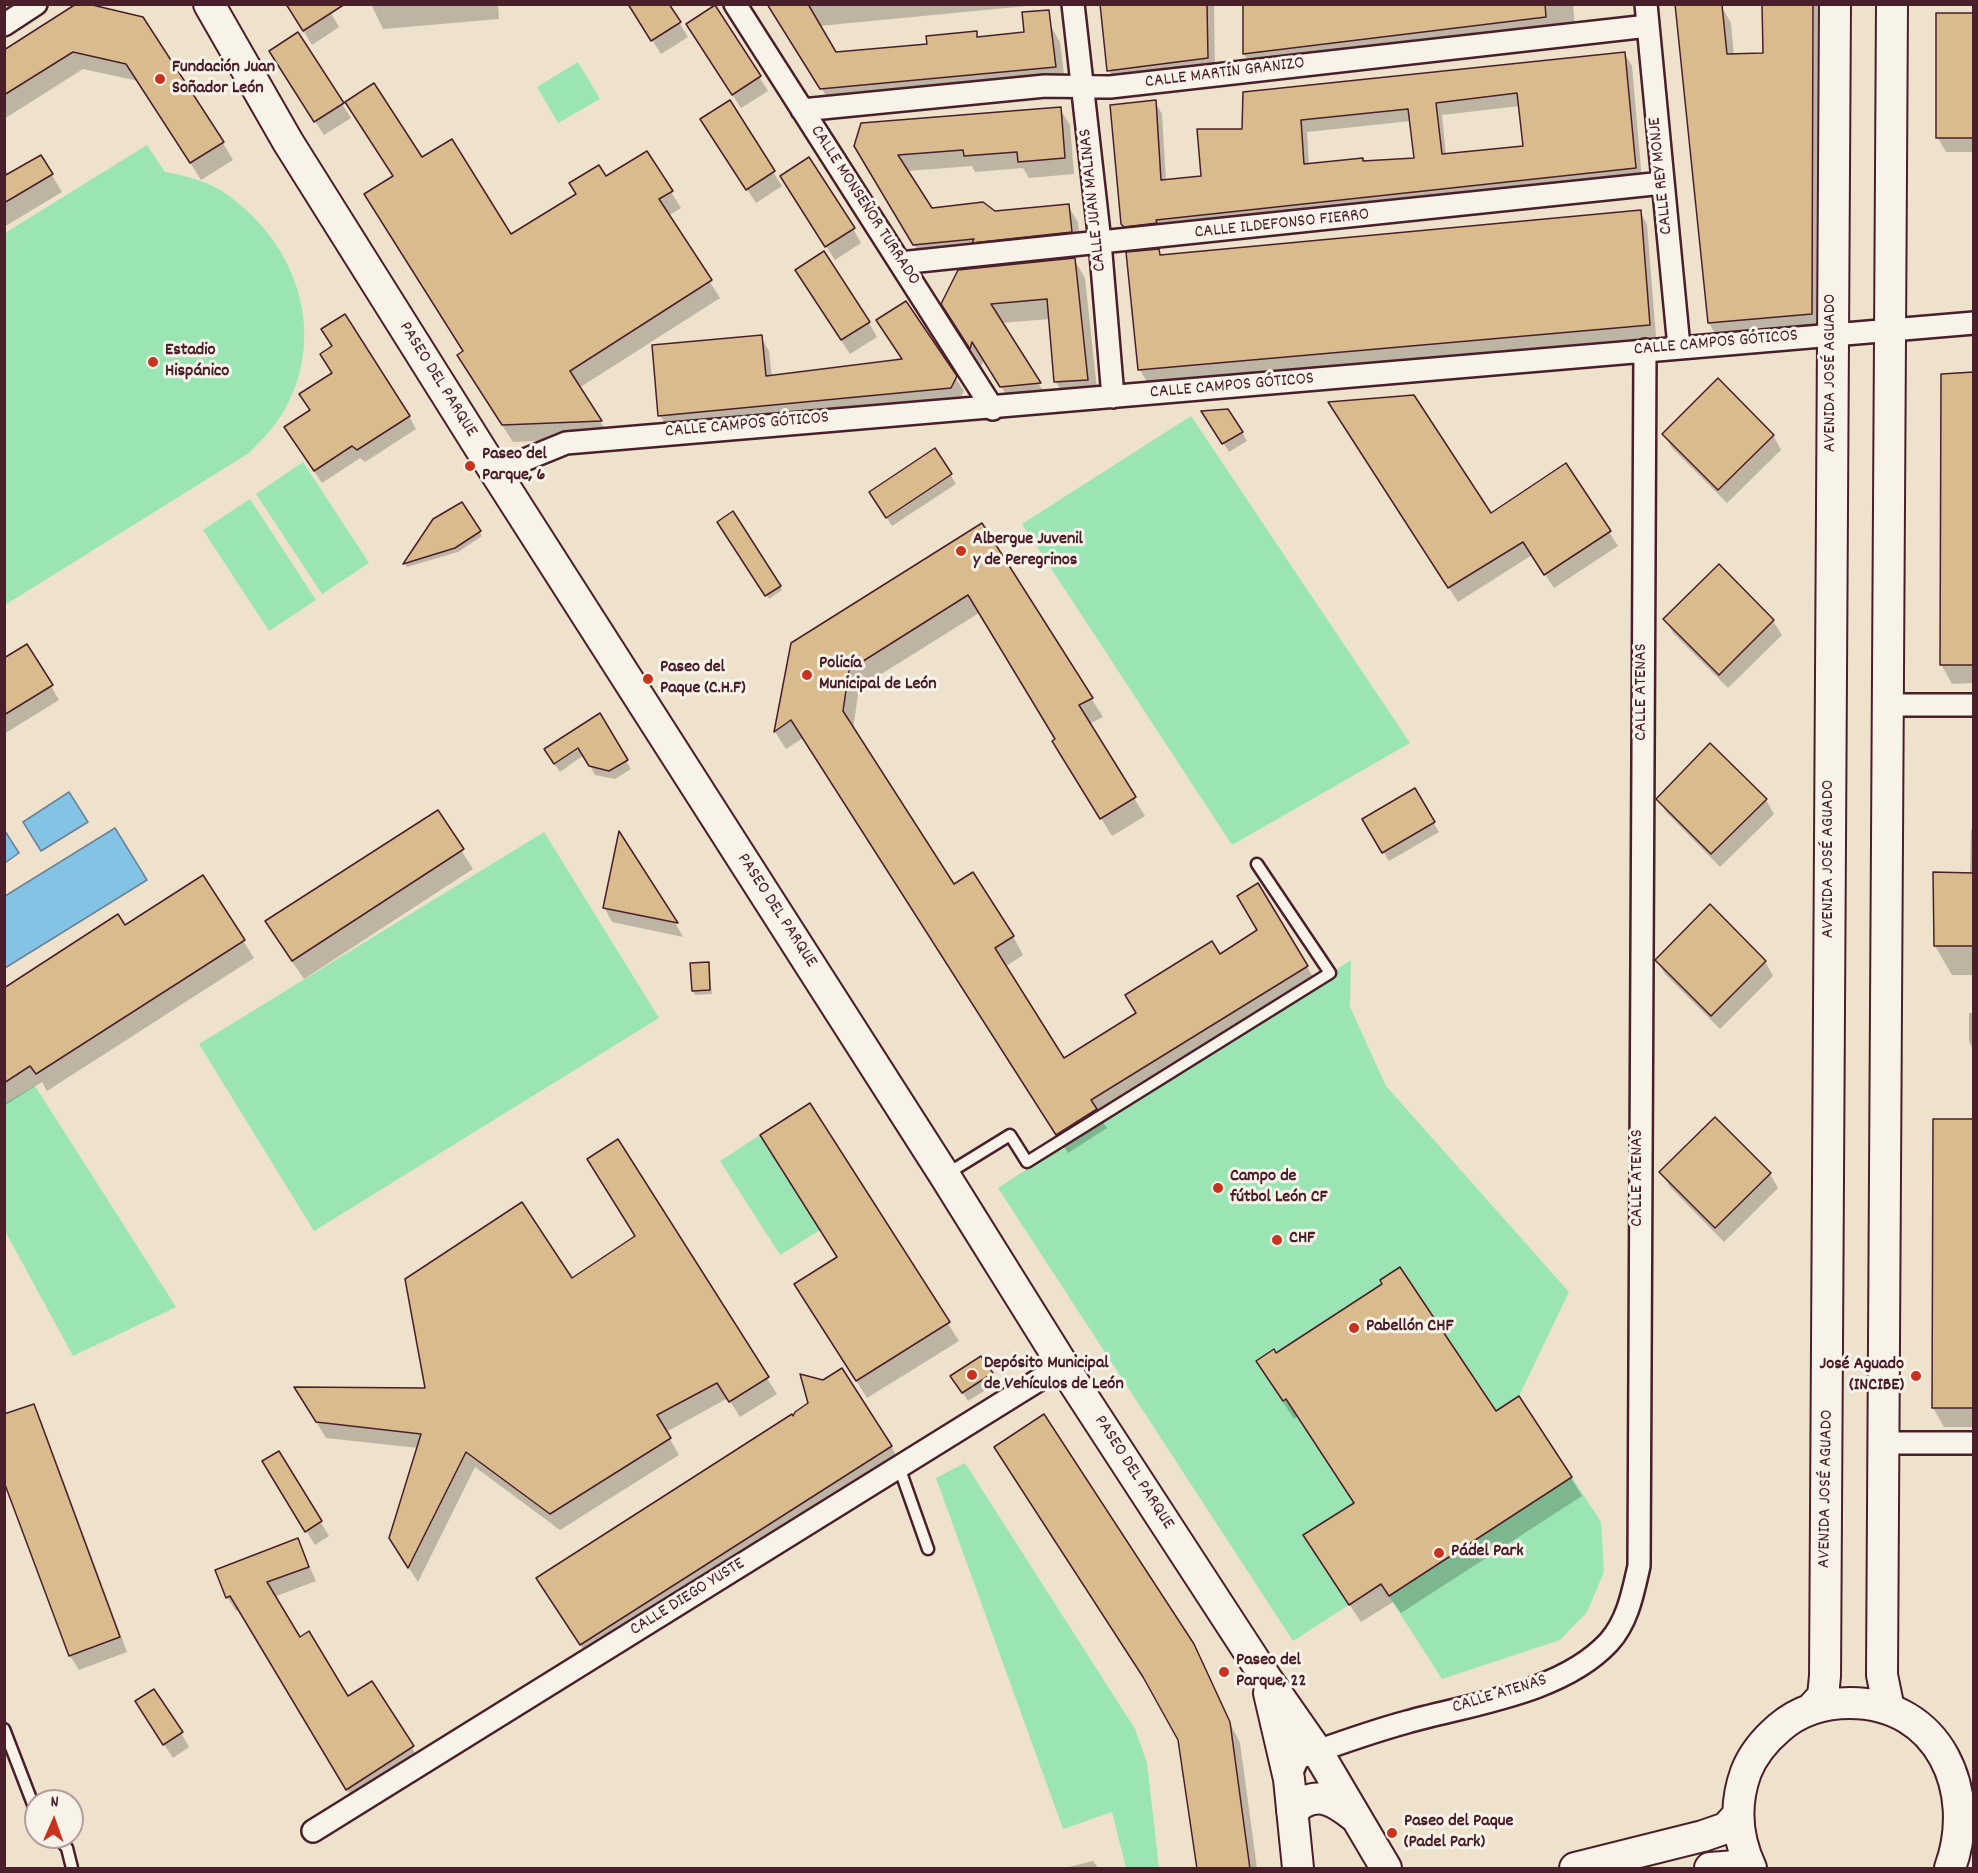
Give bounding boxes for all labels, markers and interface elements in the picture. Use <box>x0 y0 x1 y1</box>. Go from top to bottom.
street label: CALLE MARTÍN GRANIZO <box>1144 53 1306 95</box>
place label: Fundación Juan Soñador León <box>172 58 275 100</box>
marker: Fundación Juan Soñador León <box>153 72 167 86</box>
street label: CALLE REY MONJE <box>1645 116 1679 236</box>
street label: CALLE MONSEÑOR TURRADO <box>804 122 924 290</box>
street label: CALLE JUAN MALINAS <box>1076 127 1112 273</box>
street label: CALLE ILDEFONSO FIERRO <box>1194 205 1370 245</box>
street label: AVENIDA JOSÉ AGUADO <box>1821 294 1843 452</box>
street label: PASEO DEL PARQUE <box>393 318 481 442</box>
street label: CALLE CAMPOS GÓTICOS <box>1633 326 1799 362</box>
place label: Estadio Hispánico <box>165 341 229 384</box>
marker: Estadio Hispánico <box>146 355 160 369</box>
street label: CALLE CAMPOS GÓTICOS <box>1149 369 1315 405</box>
street label: CALLE CAMPOS GÓTICOS <box>664 408 830 444</box>
place label: Paseo del Parque, 6 <box>482 445 547 488</box>
marker: Paseo del Parque, 6 <box>463 459 477 473</box>
place label: Albergue Juvenil y de Peregrinos <box>973 530 1083 572</box>
marker: Albergue Juvenil y de Peregrinos <box>954 544 968 558</box>
street label: CALLE ATENAS <box>1632 643 1654 741</box>
place label: Policía Municipal de León <box>819 654 937 696</box>
place label: Paseo del Paque (C.H.F) <box>660 658 746 700</box>
marker: Policía Municipal de León <box>800 668 814 682</box>
marker: Paseo del Paque (C.H.F) <box>641 672 655 686</box>
street label: AVENIDA JOSÉ AGUADO <box>1819 780 1841 938</box>
street label: PASEO DEL PARQUE <box>731 850 821 972</box>
street label: CALLE ATENAS <box>1628 1129 1650 1227</box>
place label: Campo de fútbol León CF <box>1230 1167 1328 1210</box>
marker: Campo de fútbol León CF <box>1211 1181 1225 1195</box>
place label: CHF <box>1289 1229 1315 1251</box>
marker: CHF <box>1270 1233 1284 1247</box>
place label: Pabellón CHF <box>1366 1317 1453 1339</box>
marker: Pabellón CHF <box>1347 1321 1361 1335</box>
place label: Depósito Municipal de Vehículos de León <box>984 1354 1124 1396</box>
place label: José Aguado (INCIBE) <box>1820 1355 1904 1398</box>
marker: Depósito Municipal de Vehículos de León <box>965 1368 979 1382</box>
marker: José Aguado (INCIBE) <box>1909 1369 1923 1383</box>
street label: AVENIDA JOSÉ AGUADO <box>1815 1410 1839 1568</box>
street label: PASEO DEL PARQUE <box>1088 1412 1178 1534</box>
place label: Pádel Park <box>1451 1542 1524 1564</box>
marker: Pádel Park <box>1432 1546 1446 1560</box>
street label: CALLE DIEGO YUSTE <box>627 1554 749 1642</box>
place label: Paseo del Parque, 22 <box>1236 1651 1306 1694</box>
marker: Paseo del Parque, 22 <box>1217 1665 1231 1679</box>
street label: CALLE ATENAS <box>1450 1670 1550 1720</box>
north arrow <box>24 1789 84 1849</box>
text: N <box>50 1791 59 1814</box>
place label: Paseo del Paque (Padel Park) <box>1404 1812 1513 1854</box>
marker: Paseo del Paque (Padel Park) <box>1385 1826 1399 1840</box>

